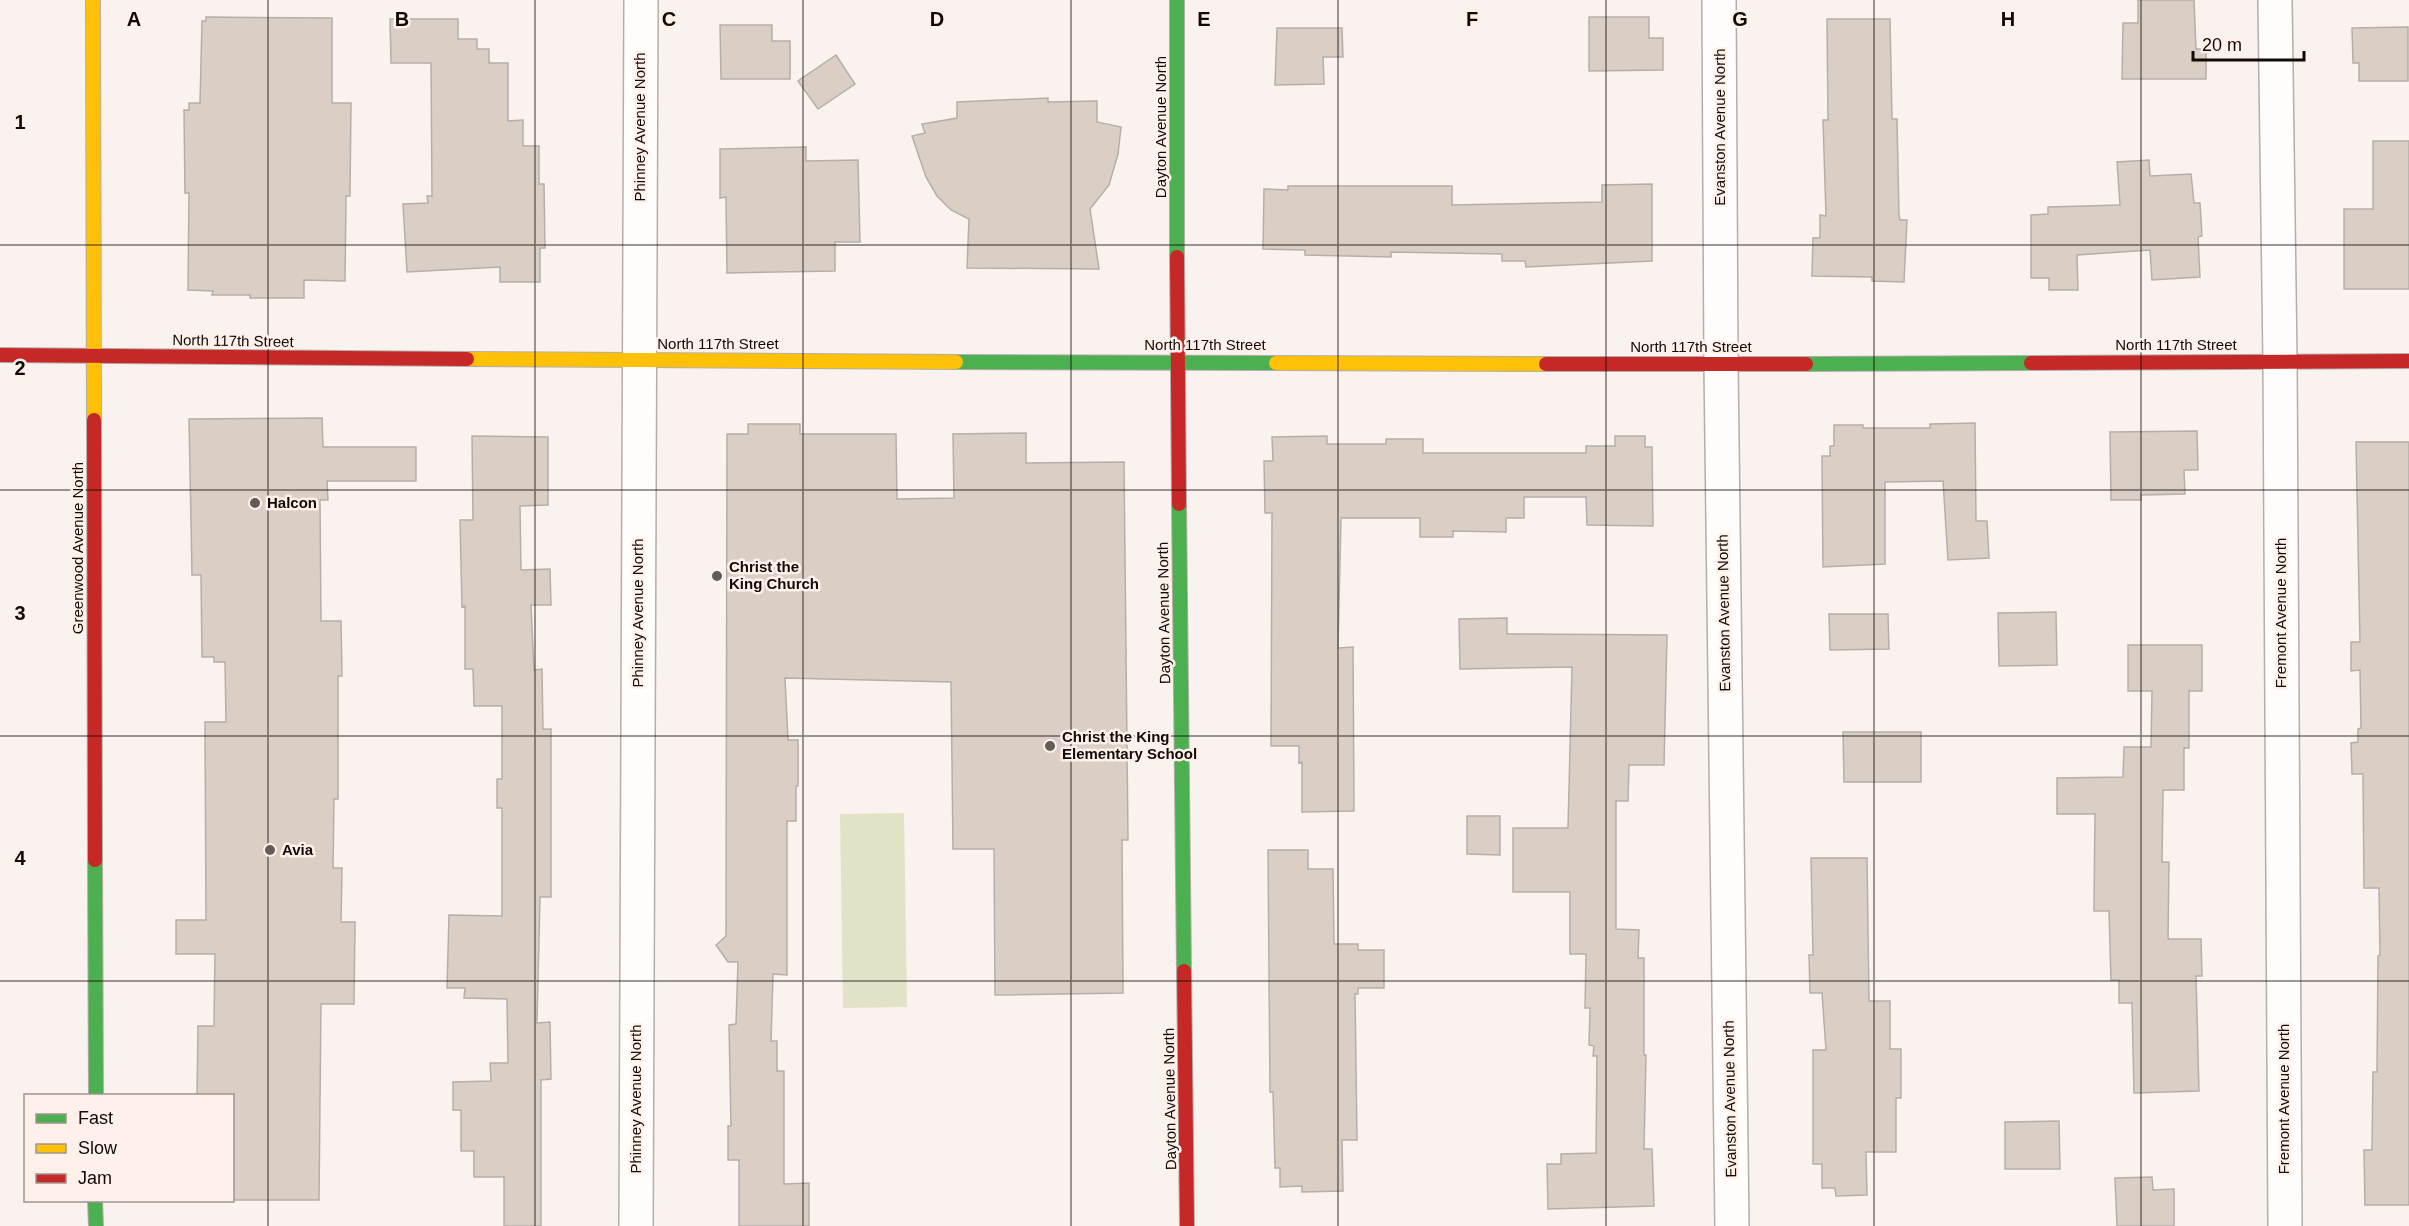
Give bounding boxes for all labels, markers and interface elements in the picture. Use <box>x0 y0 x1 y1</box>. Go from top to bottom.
text: A <box>127 8 141 30</box>
text: B <box>395 8 409 30</box>
text: C <box>662 8 676 30</box>
text: D <box>930 8 944 30</box>
text: E <box>1197 8 1211 30</box>
text: F <box>1466 8 1478 30</box>
text: G <box>1732 8 1748 30</box>
text: H <box>2001 8 2015 30</box>
scale bar <box>2193 24 2304 62</box>
text: 20 m <box>2202 35 2242 55</box>
street label: Evanston Avenue North <box>1711 48 1728 206</box>
street label: Phinney Avenue North <box>631 53 648 202</box>
street label: Dayton Avenue North <box>1152 56 1169 198</box>
text: 1 <box>14 111 26 133</box>
street label: North 117th Street <box>172 331 295 350</box>
street label: North 117th Street <box>657 335 780 352</box>
street label: North 117th Street <box>1144 336 1267 353</box>
street label: North 117th Street <box>2115 336 2238 353</box>
street label: North 117th Street <box>1630 338 1753 355</box>
text: 2 <box>14 357 26 379</box>
street label: Greenwood Avenue North <box>69 462 86 634</box>
place label: Halcon <box>267 494 317 511</box>
marker: Halcon <box>248 496 262 510</box>
street label: Evanston Avenue North <box>1714 534 1733 692</box>
street label: Fremont Avenue North <box>2272 538 2289 688</box>
street label: Phinney Avenue North <box>629 539 646 688</box>
street label: Dayton Avenue North <box>1154 542 1173 684</box>
place label: Christ the King Church <box>729 558 819 592</box>
marker: Christ the King Church <box>710 569 724 583</box>
text: 3 <box>14 602 26 624</box>
place label: Christ the King Elementary School <box>1062 728 1197 762</box>
marker: Christ the King Elementary School <box>1043 739 1057 753</box>
place label: Avia <box>282 841 314 858</box>
marker: Avia <box>263 843 277 857</box>
text: 4 <box>14 847 26 869</box>
street label: Evanston Avenue North <box>1720 1020 1739 1178</box>
street label: Fremont Avenue North <box>2275 1024 2292 1174</box>
street label: Phinney Avenue North <box>627 1025 644 1174</box>
street label: Dayton Avenue North <box>1160 1028 1179 1170</box>
legend <box>24 1094 234 1202</box>
text: Fast <box>78 1108 113 1128</box>
text: Slow <box>78 1138 118 1158</box>
text: Jam <box>78 1168 112 1188</box>

